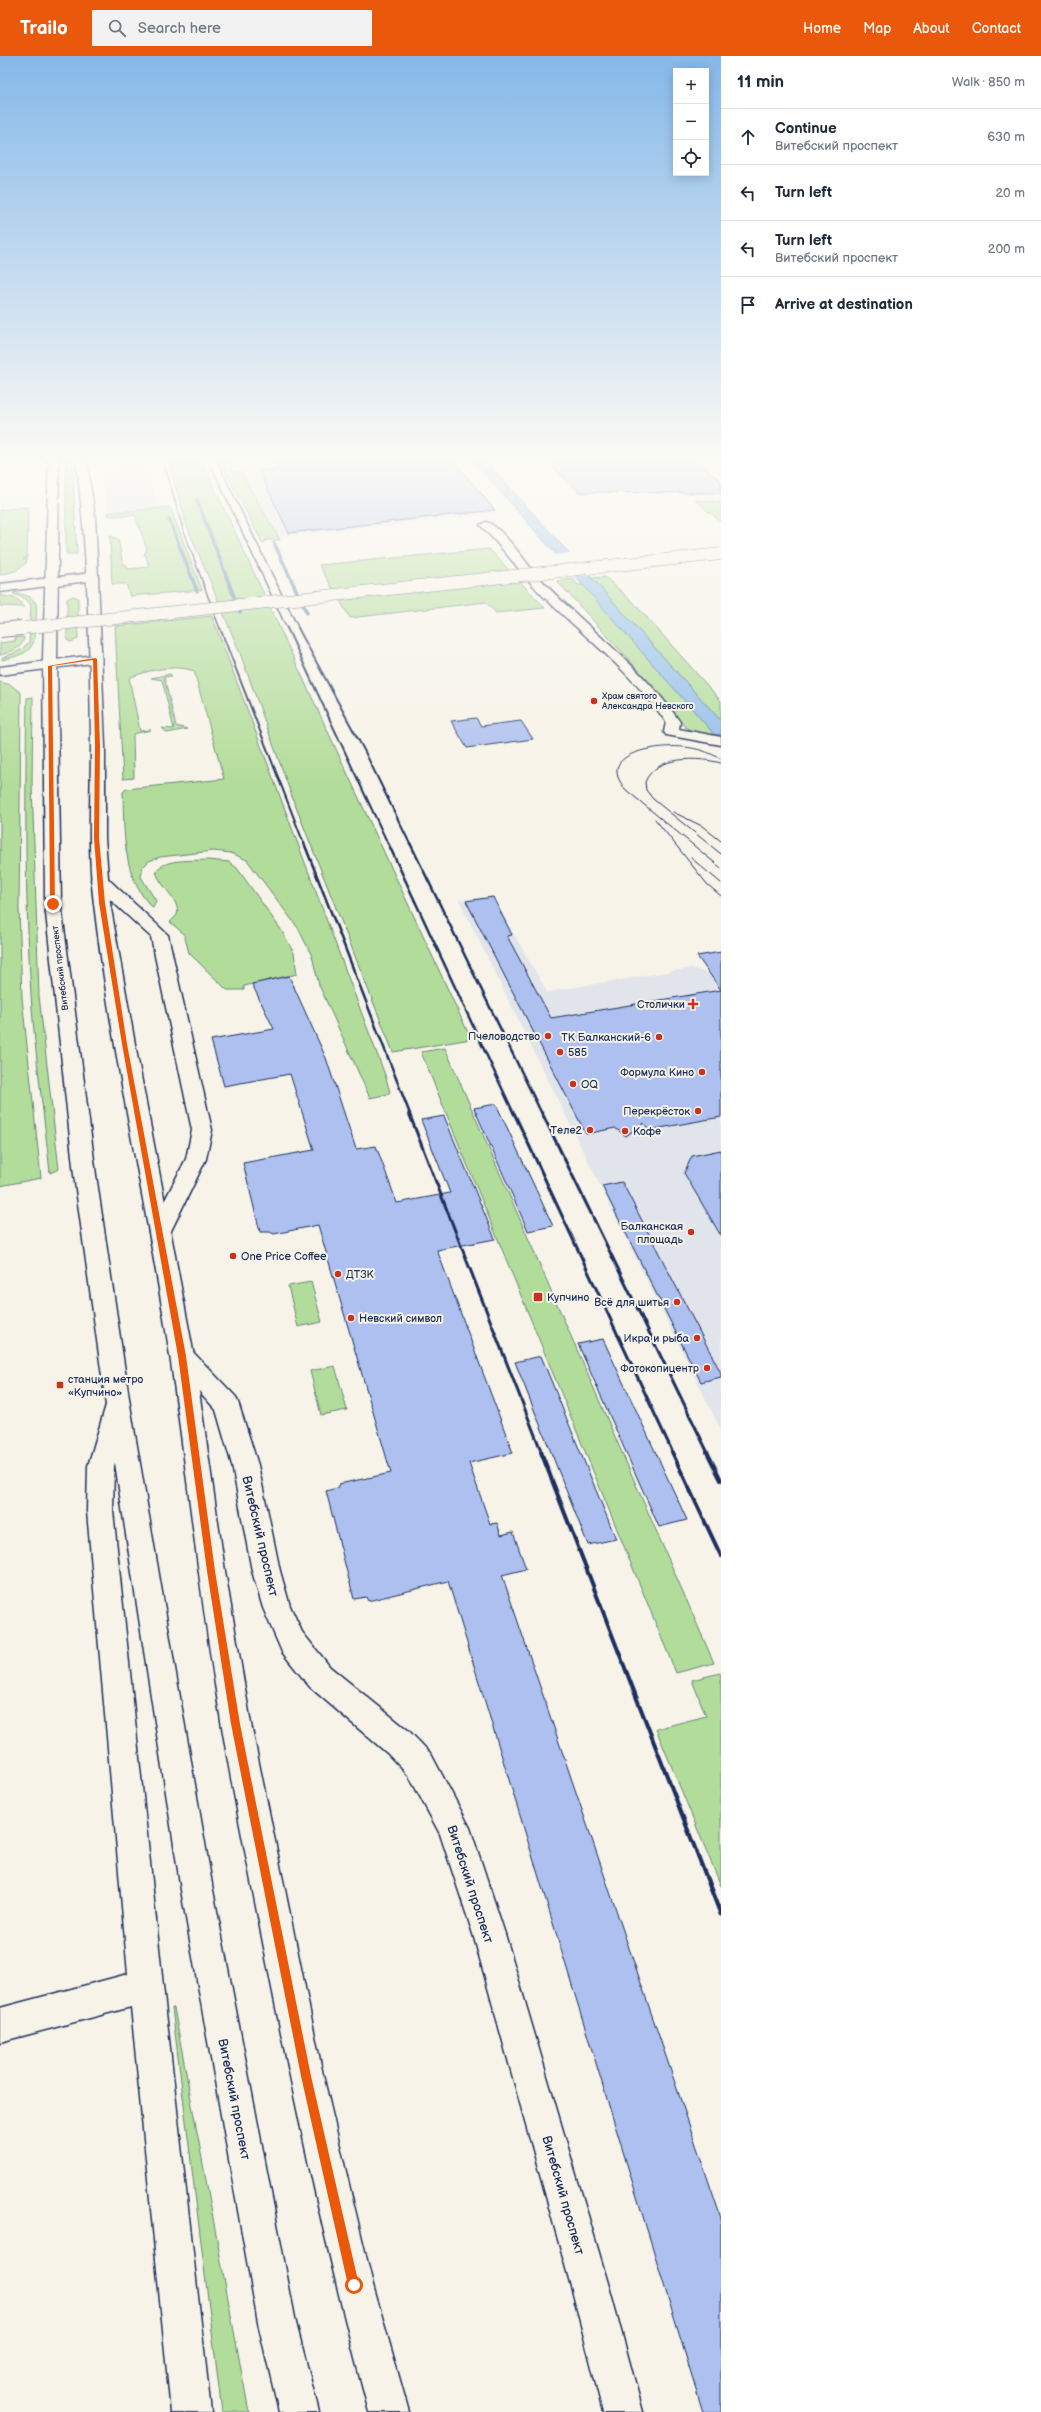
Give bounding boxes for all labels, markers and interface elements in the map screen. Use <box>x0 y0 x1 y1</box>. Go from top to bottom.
search box <box>92 10 372 46</box>
text: Trailo <box>20 17 68 40</box>
icon: search <box>106 17 128 39</box>
text: Search here <box>138 19 221 38</box>
text: Home <box>803 20 841 37</box>
text: Map <box>863 20 891 37</box>
text: About <box>913 20 950 37</box>
text: Contact <box>972 20 1021 37</box>
map controls <box>673 68 709 176</box>
button: + <box>673 68 709 104</box>
text: 11 min <box>737 72 784 92</box>
text: Walk · 850 m <box>952 74 1025 90</box>
button: − <box>673 104 709 140</box>
text: Continue <box>775 119 837 138</box>
icon: ahead <box>737 126 759 148</box>
text: 630 m <box>987 129 1025 145</box>
text: Витебский проспект <box>775 138 898 154</box>
button: locate <box>673 140 709 176</box>
icon: left <box>737 182 759 204</box>
text: Turn left <box>775 183 832 202</box>
text: 20 m <box>995 185 1025 201</box>
text: Turn left <box>775 231 832 250</box>
icon: left <box>737 238 759 260</box>
text: 200 m <box>988 241 1025 257</box>
text: Витебский проспект <box>775 250 898 266</box>
icon: arrive <box>737 294 759 316</box>
text: Arrive at destination <box>775 295 913 314</box>
place label: Храм святого Александра Невского <box>601 691 694 712</box>
marker: Храм святого Александра Невского <box>589 696 599 706</box>
route end <box>44 895 62 913</box>
street label: Витебский проспект <box>50 924 71 1011</box>
place label: Столички <box>637 998 685 1011</box>
marker: Столички <box>688 999 698 1009</box>
place label: Пчеловодство <box>468 1030 540 1043</box>
marker: Пчеловодство <box>543 1031 553 1041</box>
place label: ТК Балканский-6 <box>561 1031 651 1044</box>
marker: ТК Балканский-6 <box>654 1032 664 1042</box>
place label: 585 <box>568 1046 587 1059</box>
marker: 585 <box>555 1047 565 1057</box>
place label: Формула Кино <box>620 1066 694 1079</box>
marker: Формула Кино <box>697 1067 707 1077</box>
place label: OQ <box>581 1078 598 1091</box>
marker: OQ <box>568 1079 578 1089</box>
place label: Перекрёсток <box>623 1105 690 1118</box>
marker: Перекрёсток <box>693 1106 703 1116</box>
place label: Теле2 <box>551 1124 583 1137</box>
marker: Теле2 <box>585 1125 595 1135</box>
place label: Кофе <box>633 1125 661 1138</box>
marker: Кофе <box>620 1126 630 1136</box>
place label: Балканская площадь <box>621 1220 684 1246</box>
marker: Балканская площадь <box>686 1227 696 1237</box>
place label: One Price Coffee <box>241 1250 327 1263</box>
marker: One Price Coffee <box>228 1251 238 1261</box>
place label: ДТЗК <box>346 1268 375 1281</box>
marker: ДТЗК <box>333 1269 343 1279</box>
marker: Купчино <box>532 1291 544 1303</box>
place label: Купчино <box>547 1291 590 1304</box>
place label: Всё для шитья <box>594 1296 669 1309</box>
marker: Всё для шитья <box>672 1297 682 1307</box>
place label: Невский символ <box>359 1312 442 1325</box>
marker: Невский символ <box>346 1313 356 1323</box>
place label: Икра и рыба <box>624 1332 689 1345</box>
marker: Икра и рыба <box>692 1333 702 1343</box>
place label: Фотокопицентр <box>620 1362 700 1375</box>
marker: Фотокопицентр <box>702 1363 712 1373</box>
place label: станция метро «Купчино» <box>68 1373 143 1399</box>
marker: станция метро «Купчино» <box>55 1380 65 1390</box>
street label: Витебский проспект <box>238 1474 282 1598</box>
street label: Витебский проспект <box>443 1823 497 1945</box>
street label: Витебский проспект <box>214 2037 254 2161</box>
street label: Витебский проспект <box>538 2134 588 2257</box>
route start <box>345 2276 363 2294</box>

